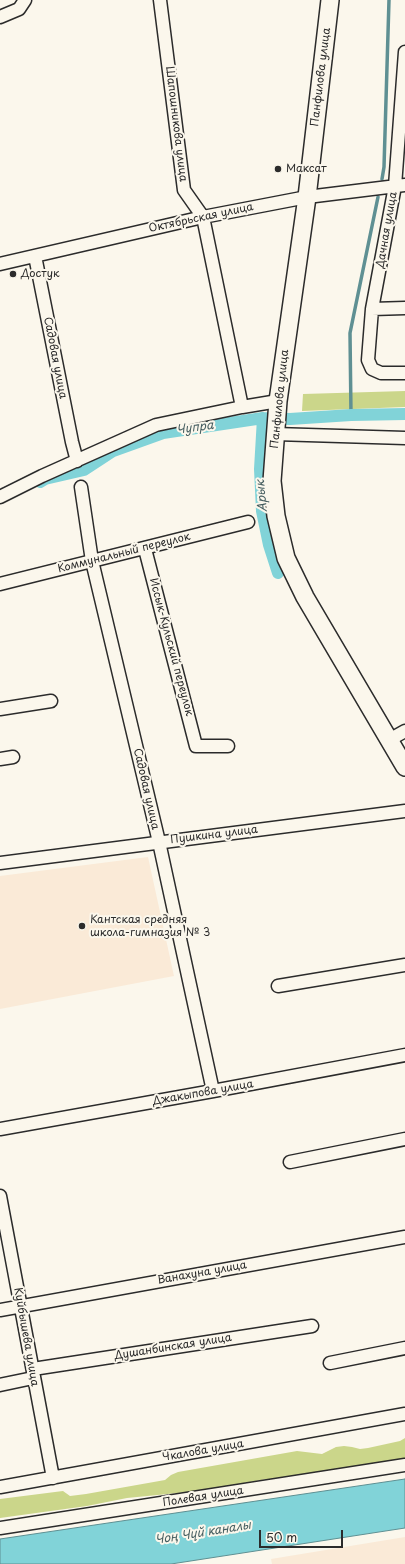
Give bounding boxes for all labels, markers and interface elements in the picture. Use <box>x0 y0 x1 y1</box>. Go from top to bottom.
street label: Панфилова улица <box>308 27 334 127</box>
street label: Шапошникова улица <box>162 65 190 183</box>
place label: Максат <box>286 162 327 176</box>
marker: Максат <box>273 164 283 174</box>
street label: Дачная улица <box>374 191 400 269</box>
street label: Октябрьская улица <box>147 200 255 236</box>
place label: Достук <box>21 267 60 281</box>
marker: Достук <box>8 269 18 279</box>
street label: Садовая улица <box>41 316 69 400</box>
street label: Панфилова улица <box>268 349 292 449</box>
water label: Чупра <box>175 418 215 438</box>
water label: Арык <box>253 479 271 513</box>
street label: Коммунальный переулок <box>56 530 192 576</box>
street label: Иссык-Кульский переулок <box>146 577 196 717</box>
street label: Садовая улица <box>130 747 162 831</box>
street label: Пушкина улица <box>170 823 258 847</box>
place label: Кантская средняя школа-гимназия № 3 <box>90 913 210 939</box>
marker: Кантская средняя школа-гимназия № 3 <box>77 921 87 931</box>
street label: Джакыпова улица <box>152 1078 254 1108</box>
street label: Ванахуна улица <box>156 1259 248 1287</box>
street label: Куйбышева улица <box>11 1287 41 1387</box>
street label: Душанбинская улица <box>113 1331 233 1363</box>
street label: Чкалова улица <box>161 1437 245 1465</box>
street label: Полевая улица <box>162 1484 244 1510</box>
water label: Чоң Чүй каналы <box>154 1518 252 1548</box>
scale bar <box>261 1522 345 1548</box>
text: 50 m <box>266 1528 297 1546</box>

